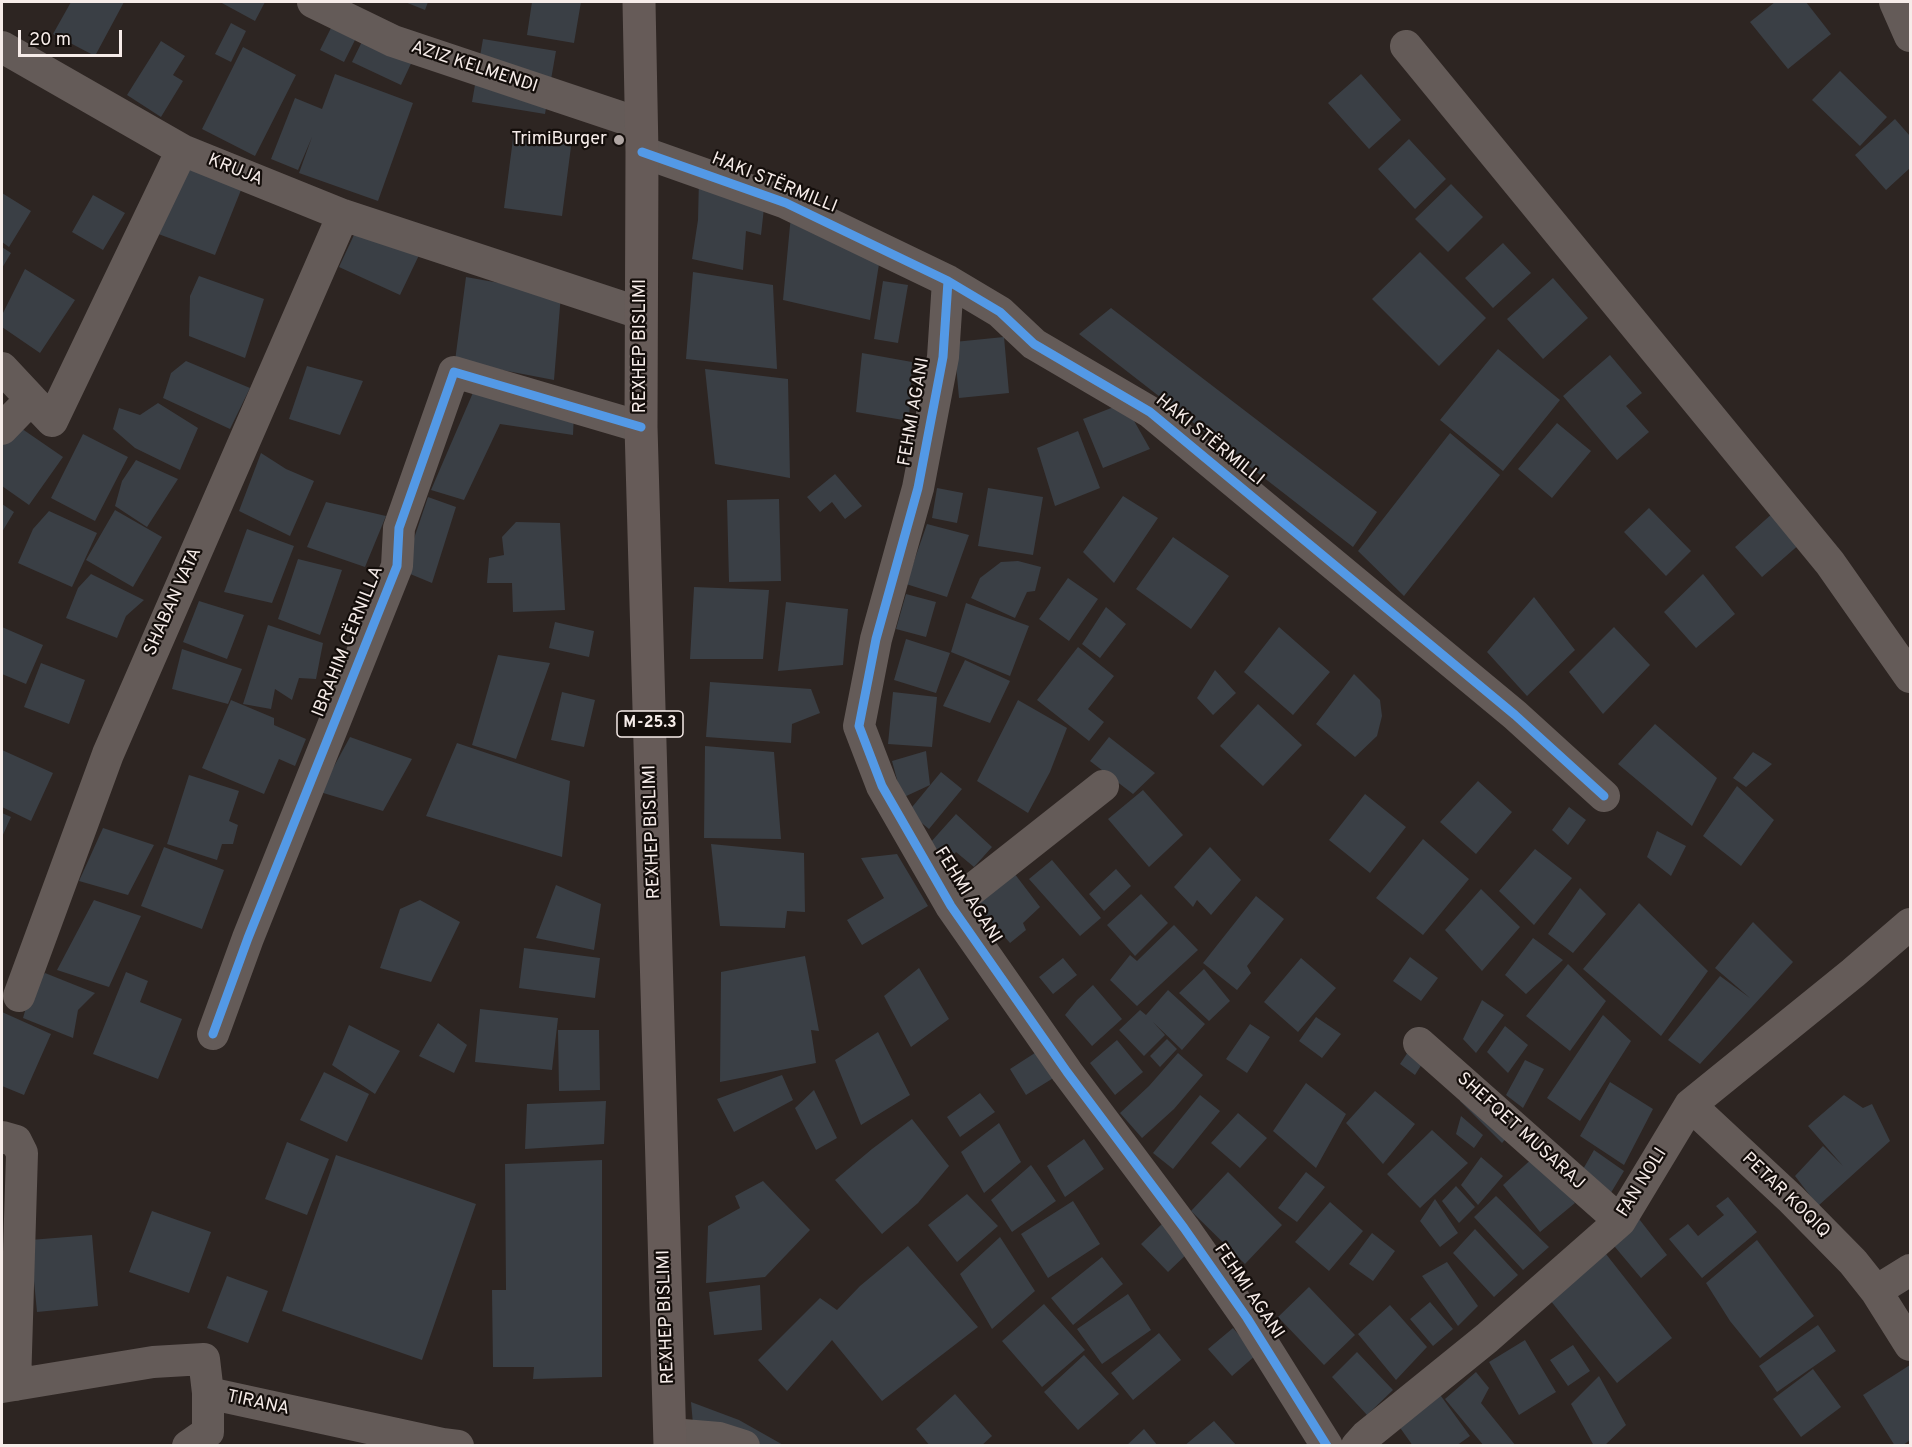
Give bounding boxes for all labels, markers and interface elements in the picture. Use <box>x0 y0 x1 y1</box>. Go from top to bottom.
scale bar <box>21 18 124 56</box>
text: 20 m <box>29 29 71 52</box>
street label: AZIZ KELMENDI <box>408 37 540 99</box>
place label: TrimiBurger <box>511 129 607 151</box>
marker: TrimiBurger <box>612 133 626 147</box>
street label: HAKI STËRMILLI <box>708 149 840 219</box>
street label: KRUJA <box>204 150 266 192</box>
street label: REXHEP BISLIMI <box>630 279 652 413</box>
street label: FEHMI AGANI <box>895 356 935 468</box>
street label: HAKI STËRMILLI <box>1150 391 1268 491</box>
street label: SHABAN VATA <box>141 545 207 659</box>
street label: IBRAHIM CËRNILLA <box>309 563 389 721</box>
road number: M-25.3 <box>617 711 683 737</box>
street label: REXHEP BISLIMI <box>640 764 666 900</box>
street label: FEHMI AGANI <box>929 844 1005 948</box>
street label: SHEFQET MUSARAJ <box>1452 1069 1588 1195</box>
street label: FAN NOLI <box>1613 1144 1673 1222</box>
street label: PETAR KOQIQ <box>1736 1149 1834 1243</box>
street label: FEHMI AGANI <box>1208 1240 1288 1344</box>
street label: REXHEP BISLIMI <box>654 1249 680 1385</box>
street label: TIRANA <box>225 1387 291 1421</box>

